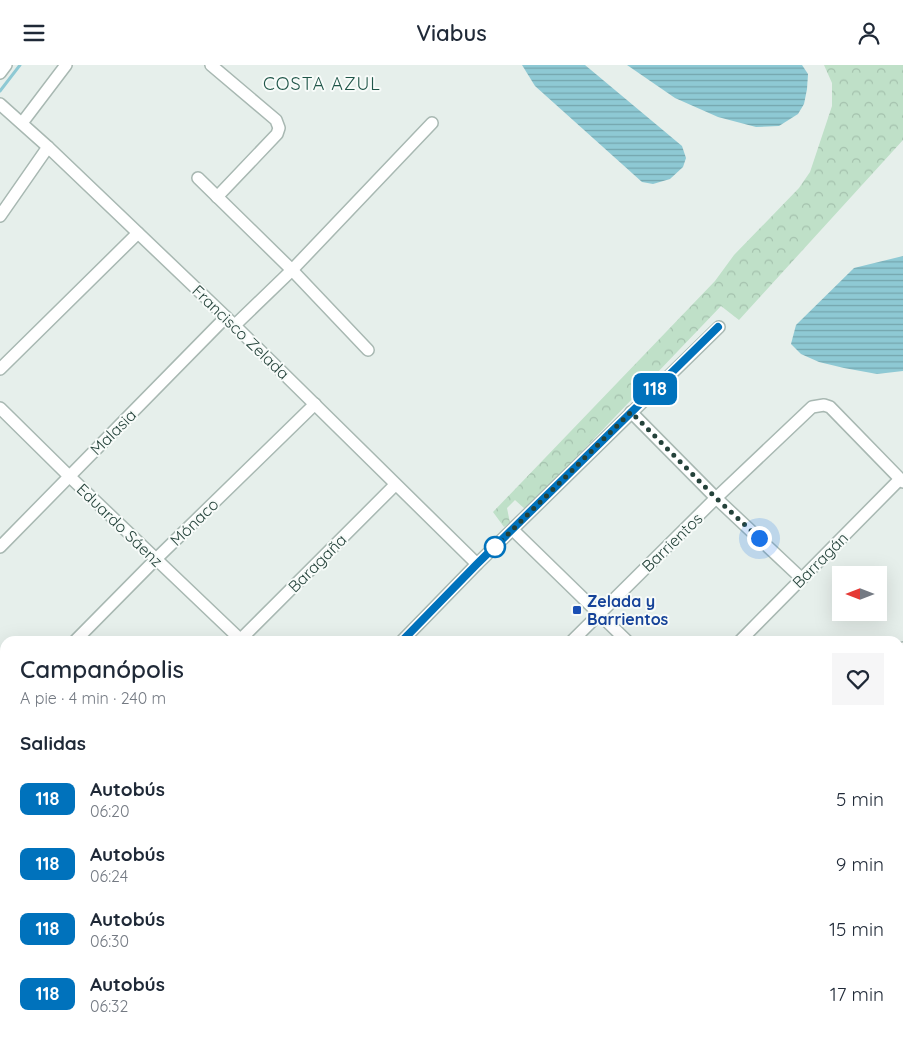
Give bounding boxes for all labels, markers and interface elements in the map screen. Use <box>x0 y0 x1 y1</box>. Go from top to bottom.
icon: menu <box>20 19 48 47</box>
text: Viabus <box>416 19 487 47</box>
icon: person <box>855 19 883 47</box>
district label: COSTA AZUL <box>263 72 381 95</box>
street label: Francisco Zelada <box>188 281 294 383</box>
line badge: 118 <box>626 373 684 405</box>
text: 118 <box>643 377 667 400</box>
street label: Malasia <box>86 405 140 459</box>
street label: Eduardo Sáenz <box>73 479 167 571</box>
street label: Mónaco <box>166 494 222 550</box>
street label: Barrientos <box>637 508 707 576</box>
your location <box>747 526 772 551</box>
street label: Barragán <box>788 528 852 592</box>
street label: Baragaña <box>284 530 350 596</box>
unlabelled marker <box>484 536 506 558</box>
north arrow <box>832 566 888 621</box>
map controls <box>832 566 887 621</box>
place label: Zelada y Barrientos <box>587 591 669 629</box>
marker: Zelada y Barrientos <box>571 604 583 616</box>
button: heart <box>832 653 884 705</box>
text: Campanópolis <box>20 654 184 684</box>
text: A pie · 4 min · 240 m <box>20 688 166 708</box>
text: Salidas <box>20 731 86 755</box>
text: Autobús <box>90 777 165 801</box>
text: 118 <box>36 787 59 810</box>
text: 5 min <box>836 787 884 811</box>
text: 06:20 <box>90 801 130 821</box>
text: Autobús <box>90 842 165 866</box>
text: 118 <box>36 852 59 875</box>
text: 9 min <box>836 852 884 876</box>
text: 06:24 <box>90 866 128 886</box>
text: Autobús <box>90 907 165 931</box>
text: 118 <box>36 917 59 940</box>
text: 15 min <box>829 917 884 941</box>
text: 06:30 <box>90 931 129 951</box>
text: Autobús <box>90 972 165 996</box>
text: 118 <box>36 982 59 1005</box>
text: 17 min <box>830 982 884 1006</box>
text: 06:32 <box>90 996 128 1016</box>

